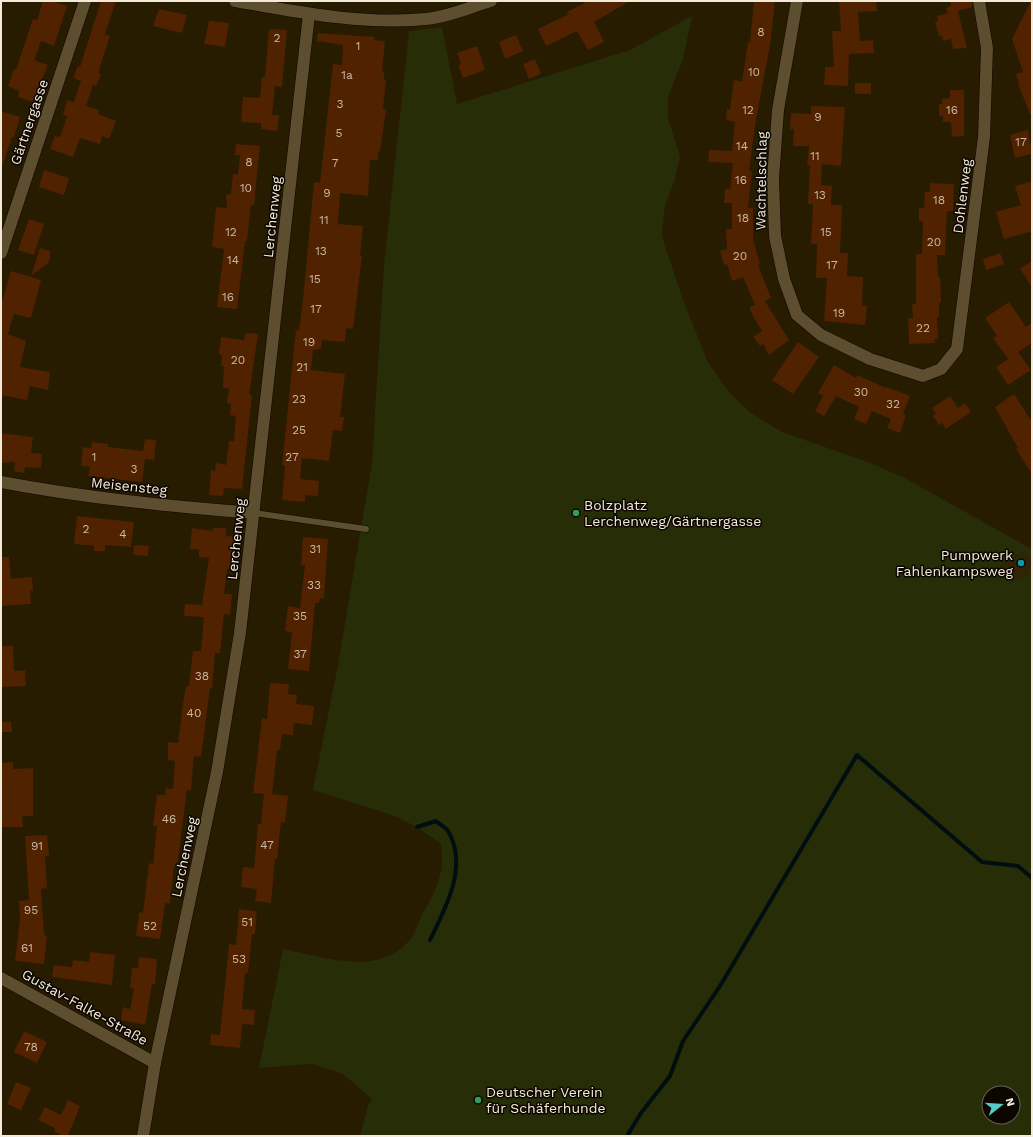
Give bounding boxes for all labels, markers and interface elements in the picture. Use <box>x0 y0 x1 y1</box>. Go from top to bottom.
house number: 8 <box>757 25 765 39</box>
house number: 2 <box>274 31 281 45</box>
house number: 1 <box>356 39 360 53</box>
house number: 10 <box>748 65 760 79</box>
house number: 1a <box>341 68 353 82</box>
street label: Gärtnergasse <box>7 77 51 167</box>
house number: 3 <box>337 97 344 111</box>
house number: 12 <box>742 103 754 117</box>
house number: 16 <box>946 103 958 117</box>
house number: 9 <box>814 110 822 124</box>
house number: 5 <box>336 126 343 140</box>
street label: Wachtelschlag <box>752 131 770 231</box>
house number: 17 <box>1015 135 1027 149</box>
house number: 14 <box>736 139 748 153</box>
house number: 11 <box>810 149 820 163</box>
house number: 8 <box>245 155 253 169</box>
house number: 7 <box>332 156 339 170</box>
street label: Dohlenweg <box>949 157 975 234</box>
house number: 16 <box>735 173 747 187</box>
street label: Lerchenweg <box>260 175 284 259</box>
house number: 10 <box>240 181 252 195</box>
house number: 9 <box>323 186 331 200</box>
house number: 13 <box>814 188 826 202</box>
house number: 18 <box>933 193 945 207</box>
house number: 18 <box>737 211 749 225</box>
house number: 11 <box>319 213 329 227</box>
house number: 12 <box>225 225 237 239</box>
house number: 15 <box>820 225 832 239</box>
house number: 20 <box>927 235 941 249</box>
house number: 13 <box>315 244 327 258</box>
house number: 20 <box>733 249 747 263</box>
house number: 14 <box>227 253 239 267</box>
house number: 17 <box>826 258 838 272</box>
house number: 15 <box>309 272 321 286</box>
house number: 16 <box>222 290 234 304</box>
house number: 17 <box>310 302 322 316</box>
house number: 19 <box>833 306 845 320</box>
house number: 22 <box>916 321 930 335</box>
house number: 19 <box>303 335 315 349</box>
house number: 20 <box>231 353 245 367</box>
house number: 21 <box>296 360 308 374</box>
house number: 30 <box>854 385 868 399</box>
house number: 23 <box>292 392 306 406</box>
house number: 32 <box>886 397 900 411</box>
house number: 25 <box>292 423 306 437</box>
house number: 1 <box>92 450 96 464</box>
house number: 27 <box>285 450 299 464</box>
house number: 3 <box>131 462 138 476</box>
street label: Meisensteg <box>90 474 168 498</box>
street label: Lerchenweg <box>224 497 248 581</box>
place label: Bolzplatz Lerchenweg/Gärtnergasse <box>584 497 761 529</box>
marker: Bolzplatz Lerchenweg/Gärtnergasse <box>571 508 581 518</box>
house number: 2 <box>83 522 90 536</box>
house number: 4 <box>119 527 127 541</box>
house number: 31 <box>309 542 321 556</box>
place label: Pumpwerk Fahlenkampsweg <box>896 547 1014 579</box>
marker: Pumpwerk Fahlenkampsweg <box>1016 558 1026 568</box>
house number: 33 <box>307 578 321 592</box>
house number: 35 <box>293 609 307 623</box>
house number: 37 <box>293 647 307 661</box>
house number: 38 <box>195 669 209 683</box>
house number: 40 <box>187 706 201 720</box>
house number: 46 <box>162 812 176 826</box>
street label: Lerchenweg <box>168 815 200 899</box>
house number: 47 <box>260 838 274 852</box>
house number: 91 <box>31 839 43 853</box>
house number: 95 <box>24 903 38 917</box>
house number: 51 <box>241 915 253 929</box>
house number: 52 <box>143 919 157 933</box>
house number: 61 <box>21 941 33 955</box>
house number: 53 <box>232 952 246 966</box>
street label: Gustav-Falke-Straße <box>19 966 151 1048</box>
house number: 78 <box>24 1040 38 1054</box>
place label: Deutscher Verein für Schäferhunde <box>486 1084 606 1116</box>
north arrow <box>981 1085 1021 1125</box>
marker: Deutscher Verein für Schäferhunde <box>473 1095 483 1105</box>
text: N <box>1003 1096 1017 1108</box>

